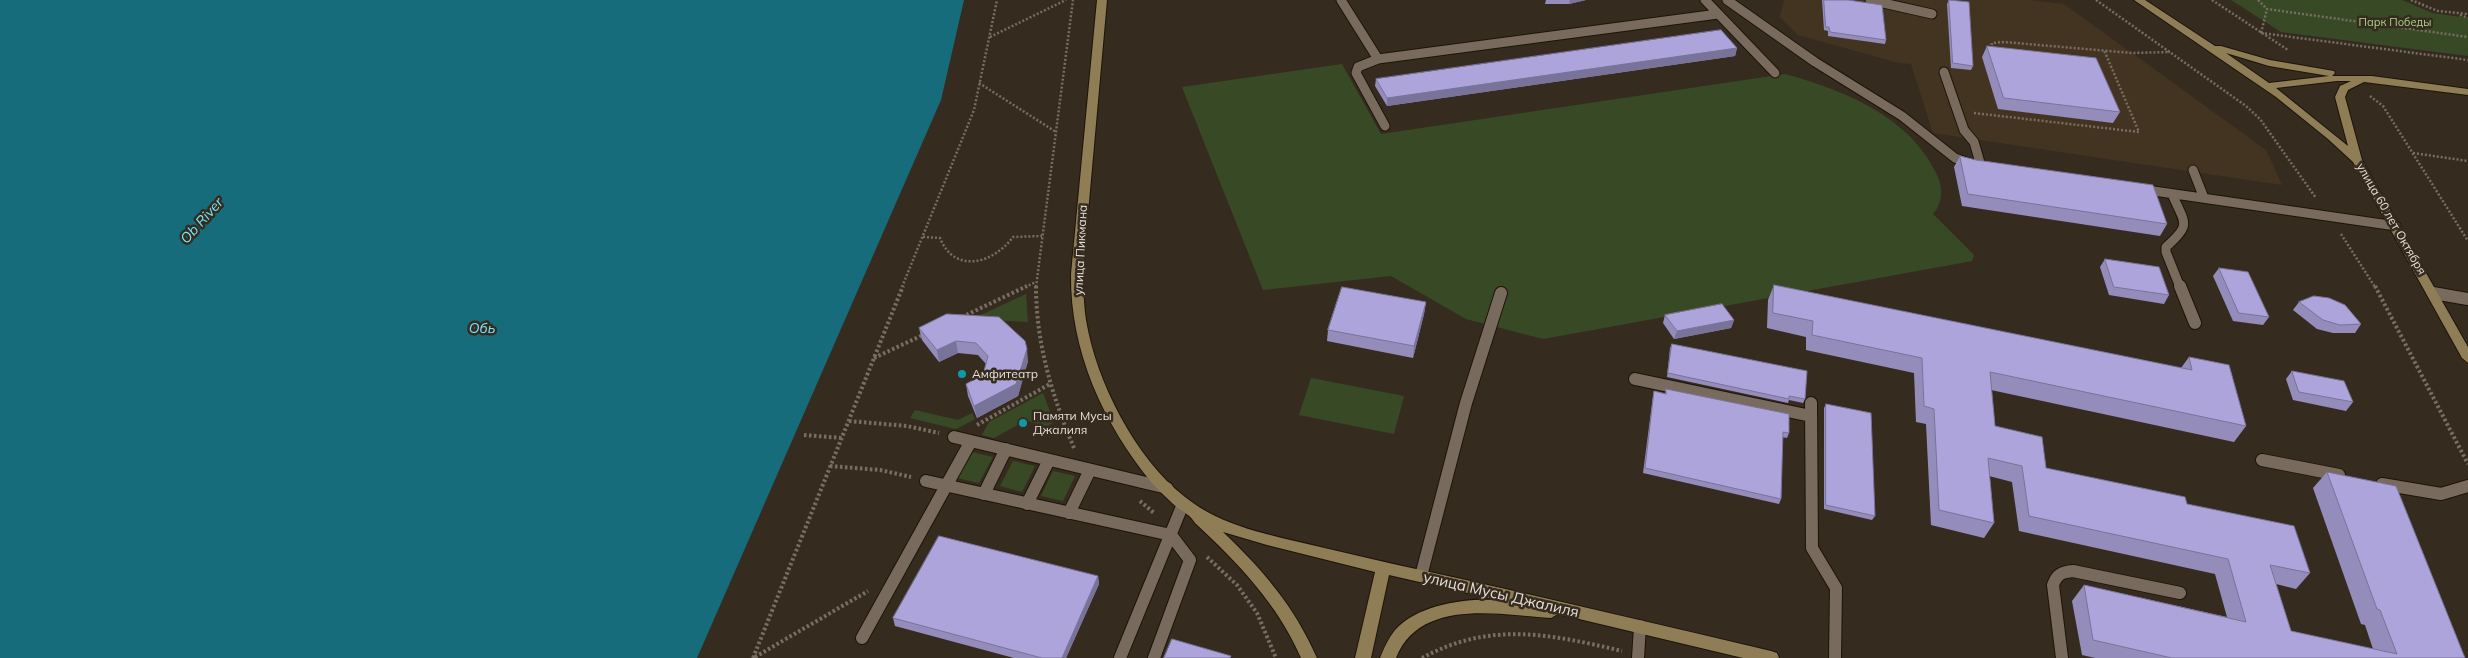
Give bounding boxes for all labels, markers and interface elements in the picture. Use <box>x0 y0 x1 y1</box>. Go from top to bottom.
park label: Парк Победы <box>2359 16 2431 30</box>
street label: улица 60 лет Октября <box>2353 161 2429 277</box>
water label: Ob River <box>177 195 227 247</box>
street label: улица Пикмана <box>1071 204 1091 296</box>
water label: Обь <box>469 321 495 337</box>
place label: Амфитеатр <box>972 367 1038 381</box>
marker: Амфитеатр <box>956 368 968 380</box>
place label: Памяти Мусы Джалиля <box>1033 409 1112 437</box>
marker: Памяти Мусы Джалиля <box>1017 417 1029 429</box>
street label: улица Мусы Джалиля <box>1421 568 1581 622</box>

